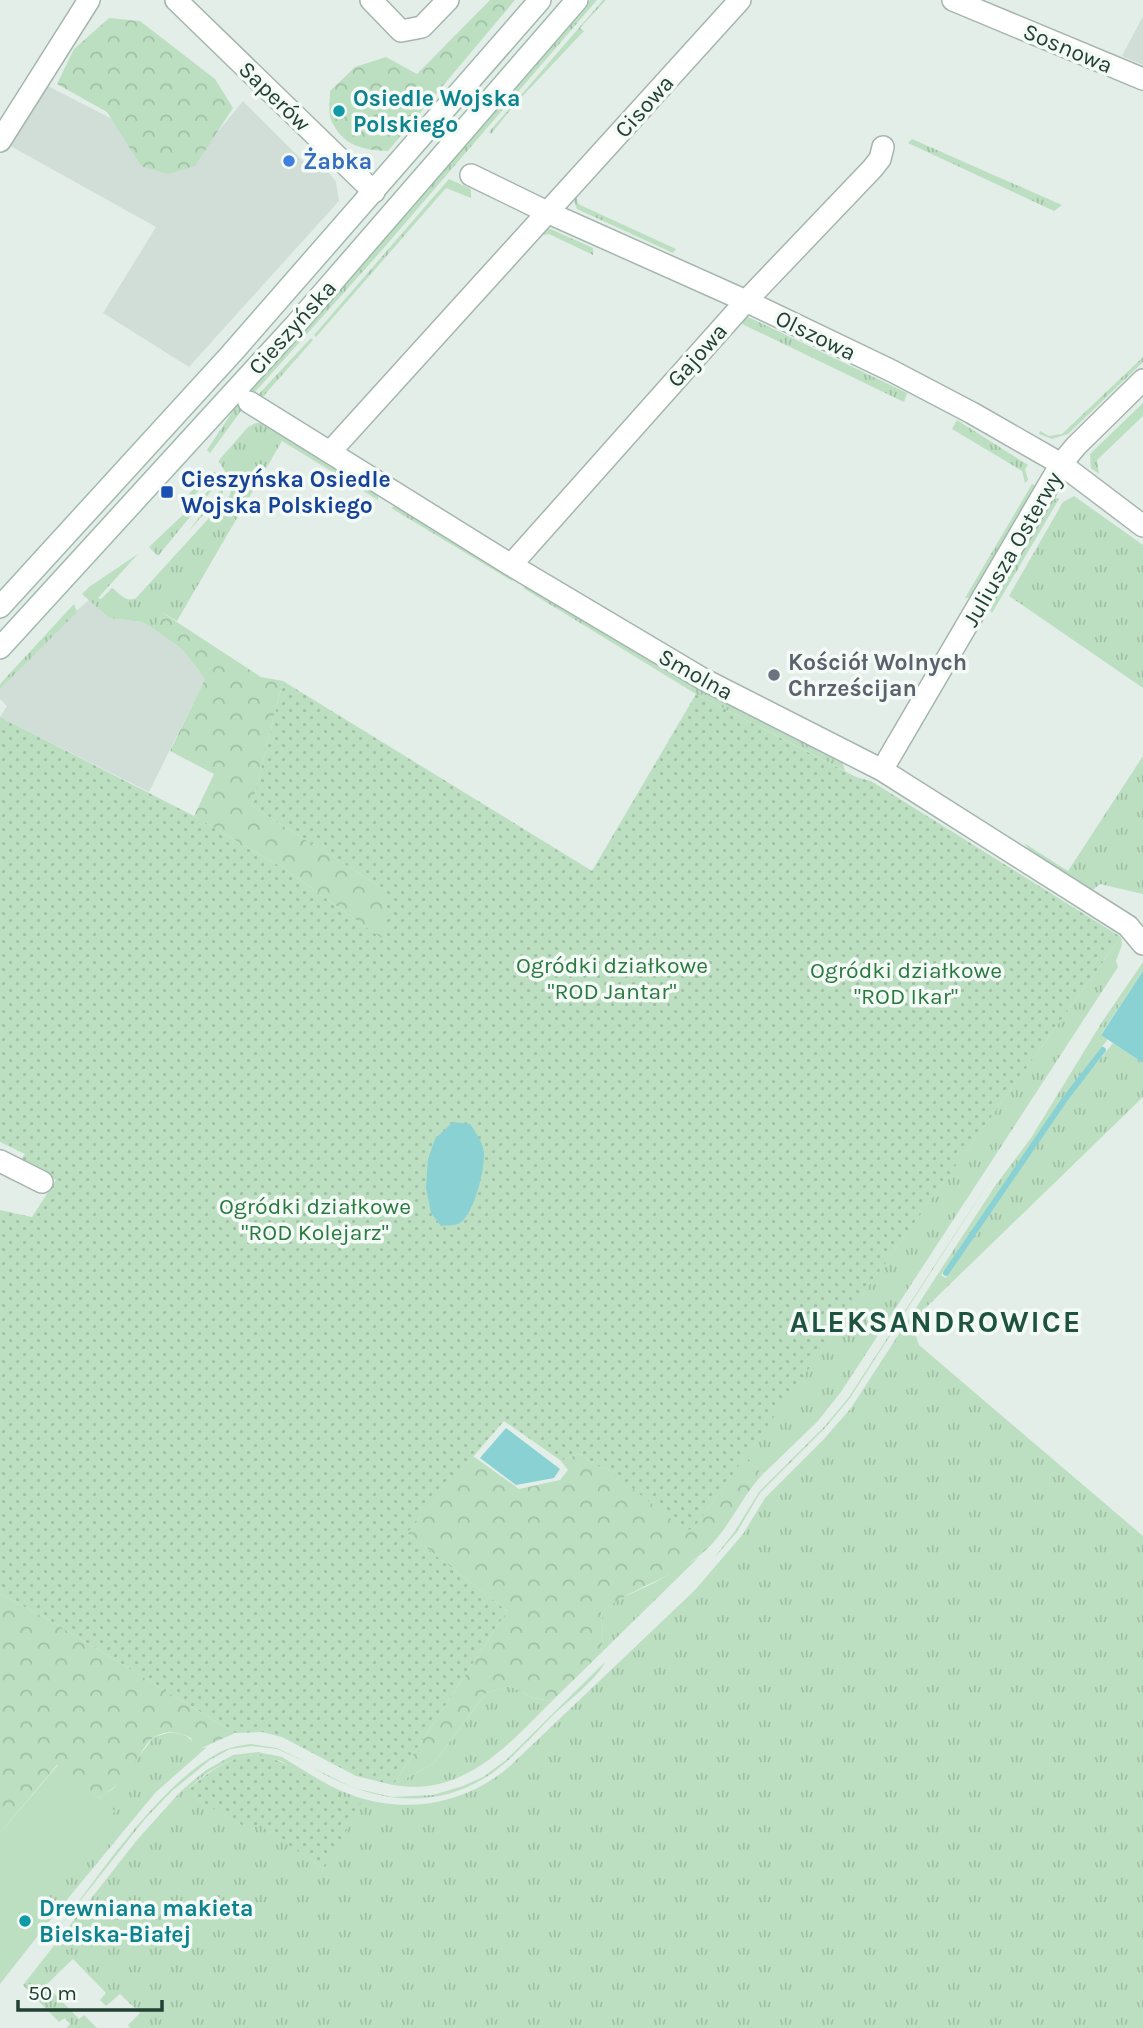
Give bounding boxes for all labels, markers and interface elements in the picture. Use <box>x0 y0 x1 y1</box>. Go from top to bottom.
street label: Sosnowa <box>1019 18 1117 79</box>
street label: Saperów <box>233 56 316 137</box>
street label: Cisowa <box>609 69 679 143</box>
place label: Osiedle Wojska Polskiego <box>353 85 520 138</box>
marker: Osiedle Wojska Polskiego <box>331 103 347 119</box>
place label: Żabka <box>303 147 372 175</box>
marker: Żabka <box>281 153 297 169</box>
street label: Cieszyńska <box>243 274 342 380</box>
street label: Olszowa <box>771 304 860 366</box>
street label: Gajowa <box>662 318 733 393</box>
place label: Cieszyńska Osiedle Wojska Polskiego <box>181 466 391 519</box>
street label: Juliusza Osterwy <box>957 467 1068 632</box>
marker: Cieszyńska Osiedle Wojska Polskiego <box>159 484 175 500</box>
street label: Smolna <box>654 643 738 706</box>
place label: Kościół Wolnych Chrześcijan <box>788 649 967 702</box>
marker: Kościół Wolnych Chrześcijan <box>766 667 782 683</box>
park label: Ogródki działkowe "ROD Jantar" <box>516 952 708 1005</box>
park label: Ogródki działkowe "ROD Ikar" <box>810 957 1002 1010</box>
park label: Ogródki działkowe "ROD Kolejarz" <box>219 1193 411 1246</box>
district label: ALEKSANDROWICE <box>790 1304 1082 1340</box>
place label: Drewniana makieta Bielska-Białej <box>39 1895 254 1948</box>
marker: Drewniana makieta Bielska-Białej <box>17 1913 33 1929</box>
scale bar <box>18 1968 161 2012</box>
text: 50 m <box>28 1981 77 2005</box>

